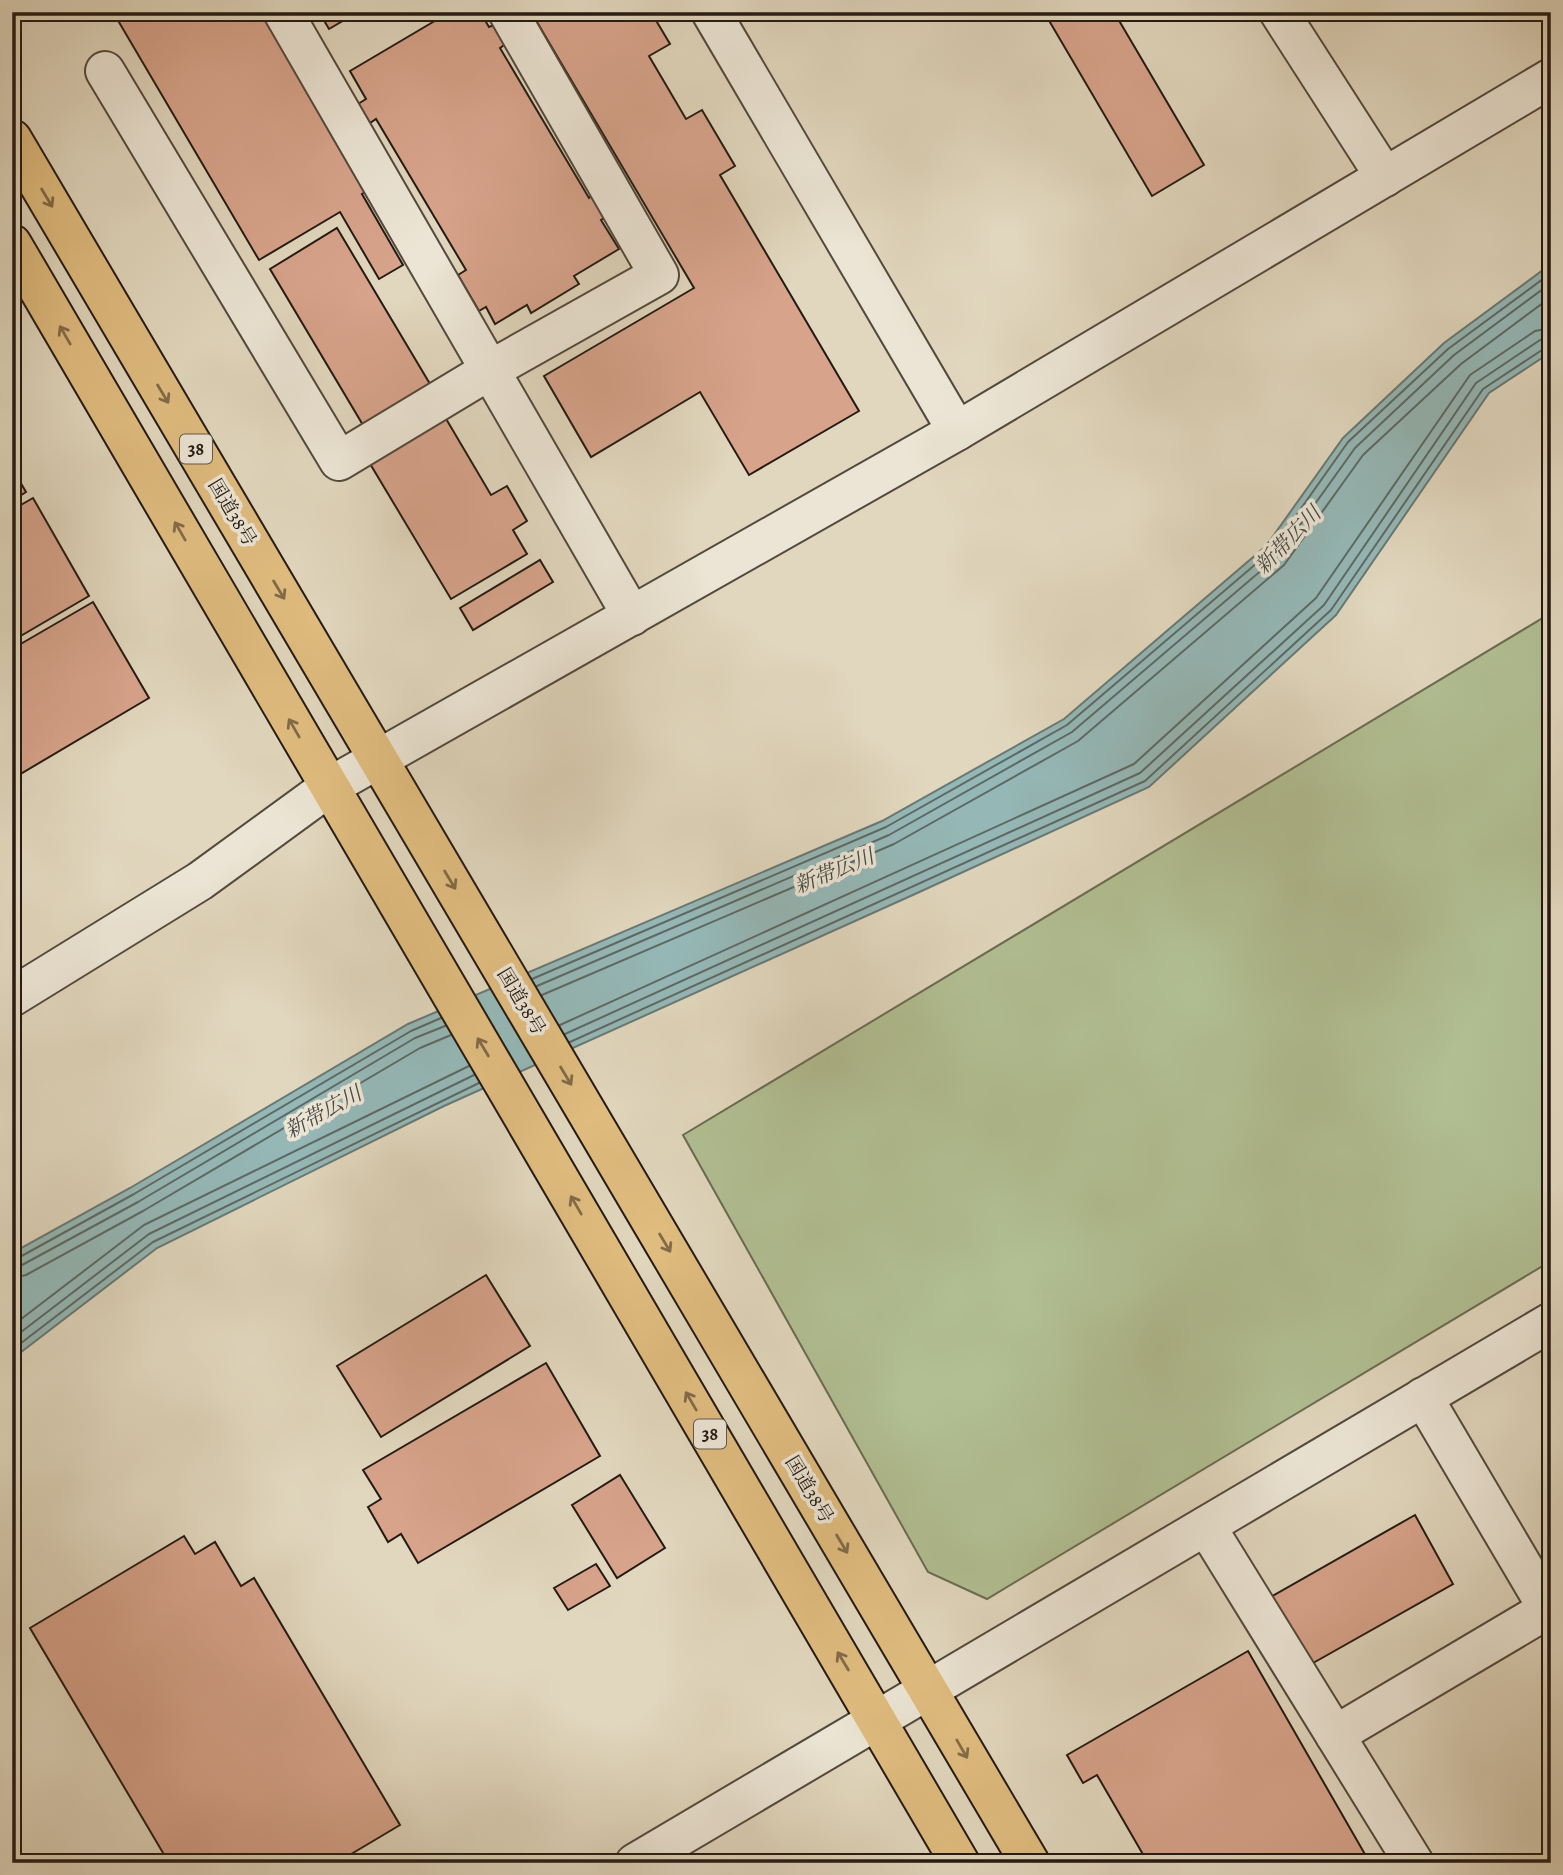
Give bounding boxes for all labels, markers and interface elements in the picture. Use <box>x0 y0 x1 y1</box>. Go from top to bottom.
one-way arrow <box>41 187 54 208</box>
one-way arrow <box>58 325 72 345</box>
one-way arrow <box>156 383 170 403</box>
road number: 38 <box>180 434 212 463</box>
street label: 国道38号 <box>202 474 262 551</box>
water label: 新帯広川 <box>1249 499 1329 580</box>
one-way arrow <box>172 522 186 542</box>
one-way arrow <box>272 579 286 599</box>
one-way arrow <box>287 718 301 738</box>
water label: 新帯広川 <box>790 842 880 900</box>
one-way arrow <box>444 869 458 889</box>
street label: 国道38号 <box>491 963 551 1040</box>
one-way arrow <box>476 1038 490 1058</box>
one-way arrow <box>559 1065 573 1085</box>
water label: 新帯広川 <box>279 1078 368 1145</box>
one-way arrow <box>569 1195 583 1215</box>
one-way arrow <box>658 1232 672 1252</box>
one-way arrow <box>684 1392 698 1412</box>
road number: 38 <box>694 1420 726 1448</box>
street label: 国道38号 <box>779 1451 839 1528</box>
one-way arrow <box>835 1534 849 1554</box>
one-way arrow <box>835 1652 849 1672</box>
one-way arrow <box>955 1738 969 1758</box>

